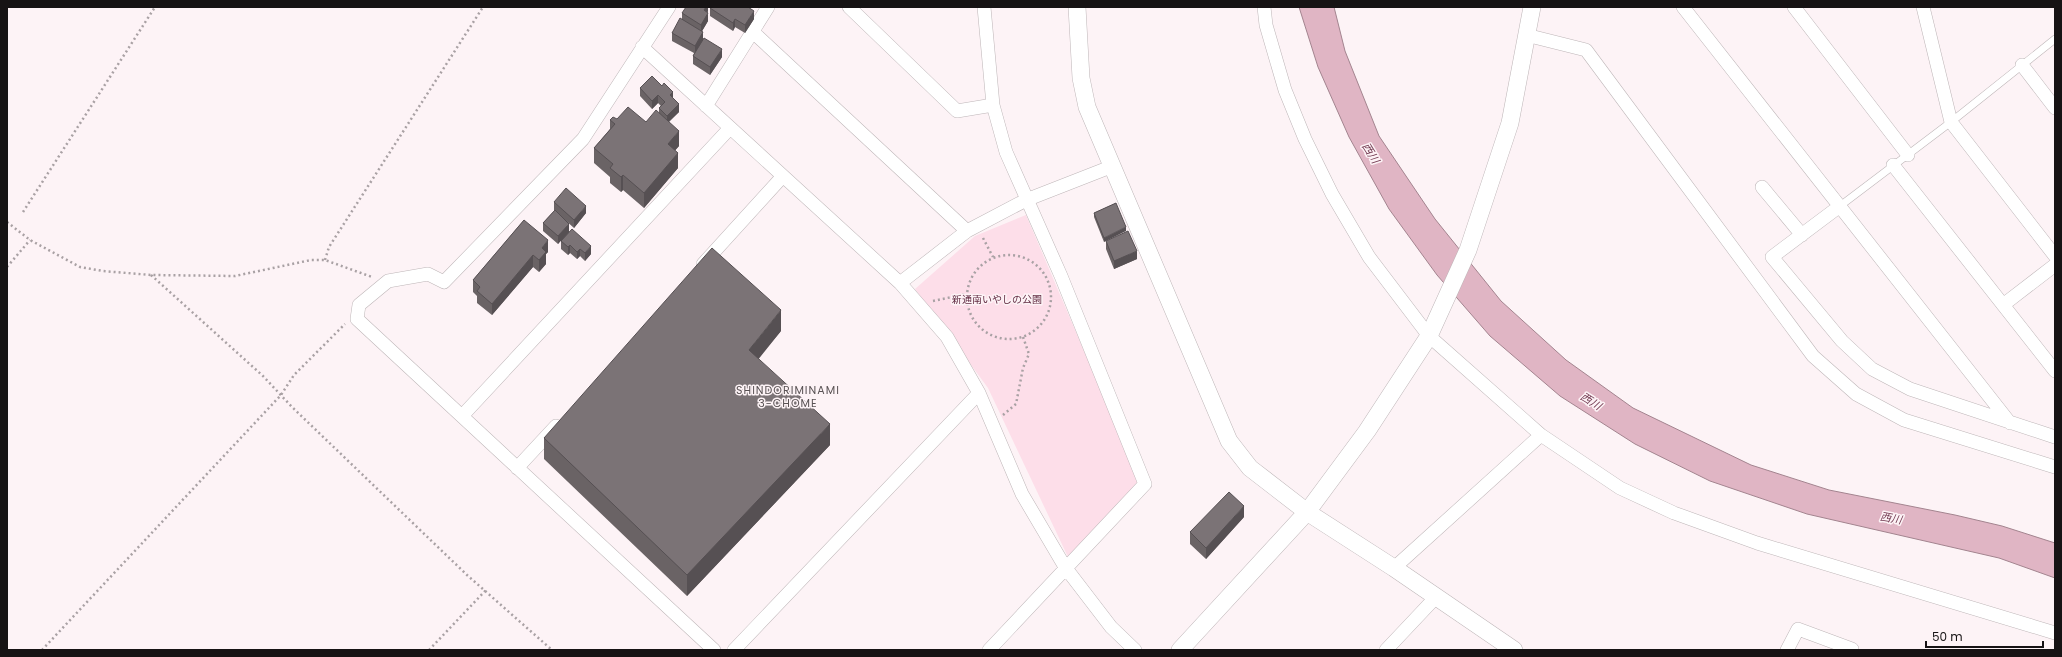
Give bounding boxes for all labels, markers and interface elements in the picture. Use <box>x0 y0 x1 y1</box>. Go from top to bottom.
water label: 西川 <box>1358 139 1384 167</box>
park label: 新通南いやしの公園 <box>952 292 1042 307</box>
district label: SHINDORIMINAMI 3-CHOME <box>736 382 840 411</box>
water label: 西川 <box>1577 388 1605 414</box>
water label: 西川 <box>1879 508 1904 528</box>
scale bar <box>1926 623 2043 649</box>
text: 50 m <box>1932 628 1963 645</box>

